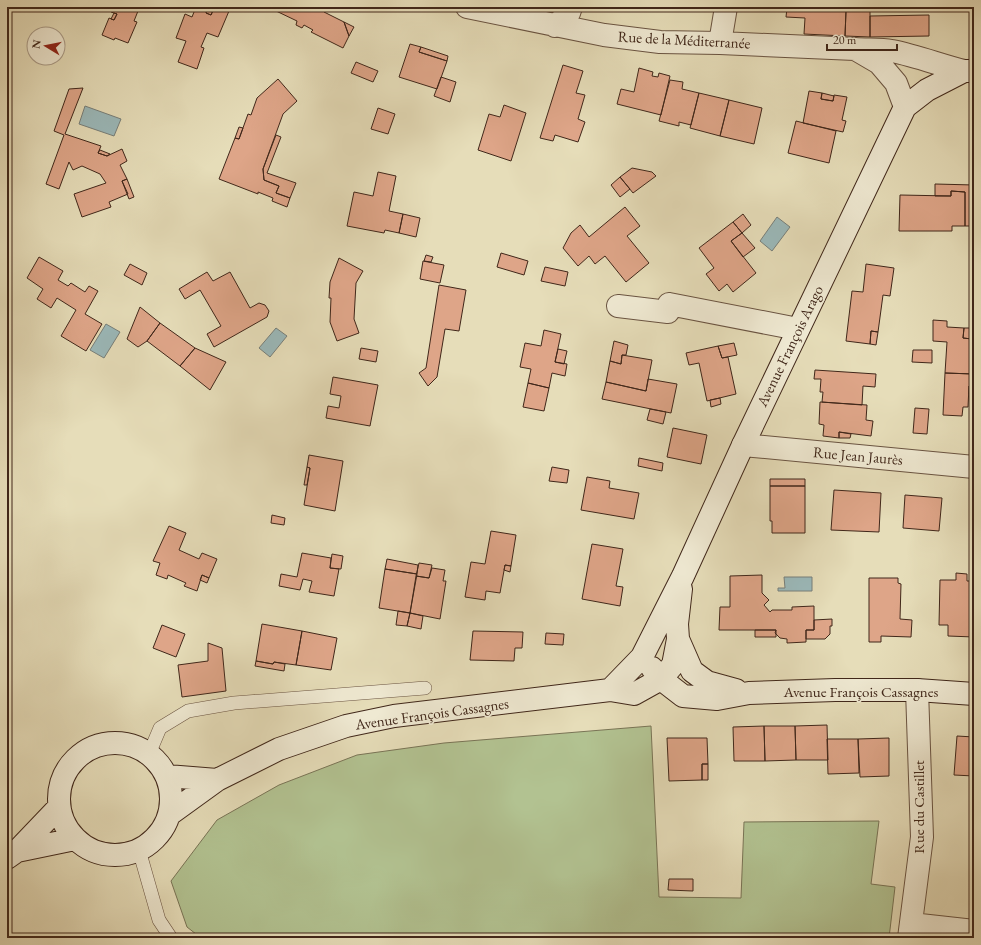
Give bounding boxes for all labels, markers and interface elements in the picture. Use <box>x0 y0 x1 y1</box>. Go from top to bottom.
north arrow <box>26 26 66 66</box>
scale bar <box>827 26 897 52</box>
street label: Rue de la Méditerranée <box>617 27 751 52</box>
text: 20 m <box>833 32 857 48</box>
text: N <box>28 39 44 50</box>
street label: Avenue François Arago <box>751 282 827 410</box>
street label: Rue Jean Jaurès <box>812 442 904 469</box>
street label: Avenue François Cassagnes <box>783 682 939 701</box>
street label: Avenue François Cassagnes <box>353 693 510 734</box>
street label: Rue du Castillet <box>909 760 928 854</box>

